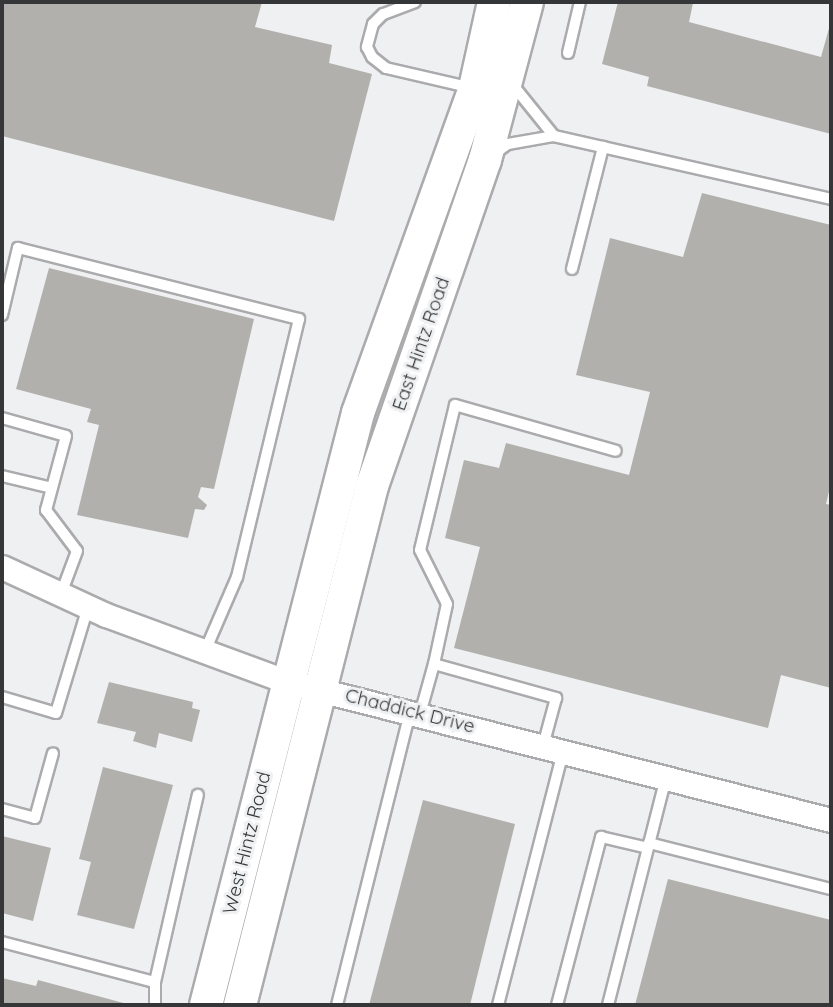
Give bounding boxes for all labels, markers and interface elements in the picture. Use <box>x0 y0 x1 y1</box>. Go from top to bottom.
street label: East Hintz Road <box>388 274 454 414</box>
street label: Chaddick Drive <box>343 684 477 738</box>
street label: West Hintz Road <box>218 769 276 917</box>

